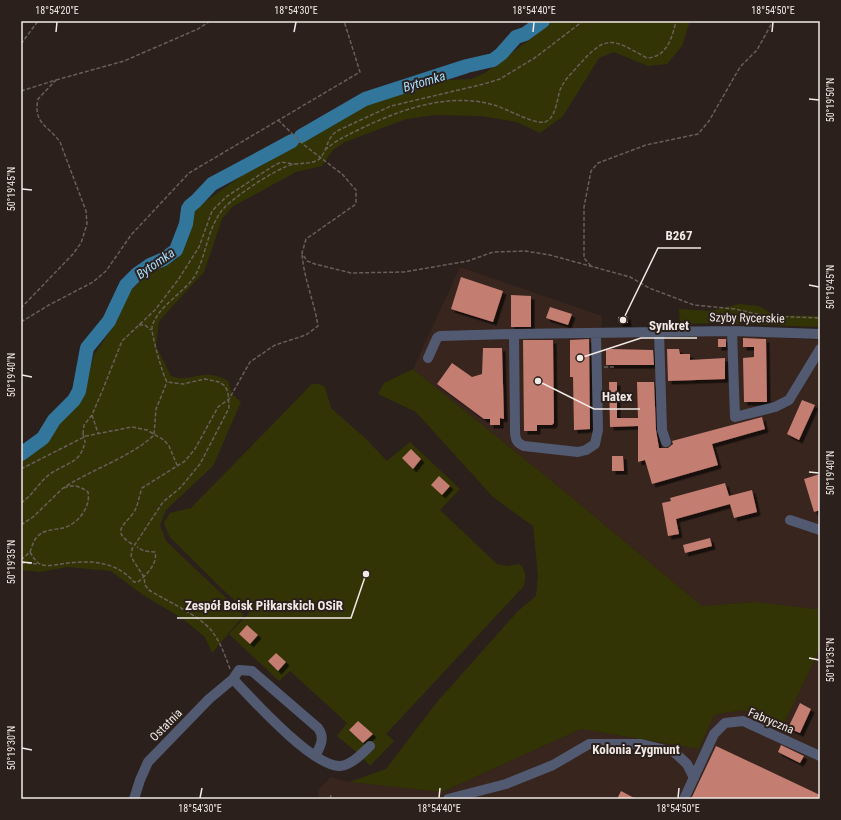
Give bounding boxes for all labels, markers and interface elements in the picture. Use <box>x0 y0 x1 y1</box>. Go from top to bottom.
text: 18°54'20"E <box>35 5 79 16</box>
text: 18°54'30"E <box>274 5 318 16</box>
text: 18°54'40"E <box>512 5 556 16</box>
text: 18°54'50"E <box>751 5 795 16</box>
water label: Bytomka <box>401 68 447 95</box>
text: 50°19'50"N <box>825 78 836 122</box>
text: 50°19'45"N <box>6 167 17 211</box>
callout: B267 <box>658 223 701 248</box>
text: B267 <box>665 228 693 243</box>
water label: Bytomka <box>133 245 177 282</box>
text: 50°19'45"N <box>825 265 836 309</box>
street label: Szyby Rycerskie <box>709 310 785 326</box>
callout: Synkret <box>641 313 697 338</box>
text: Synkret <box>649 318 689 333</box>
text: 50°19'40"N <box>6 353 17 397</box>
callout: Hatex <box>594 384 640 409</box>
text: Hatex <box>602 389 632 404</box>
text: 50°19'40"N <box>825 451 836 495</box>
text: 50°19'35"N <box>6 540 17 584</box>
callout: Zespół Boisk Piłkarskich OSiR <box>177 593 351 618</box>
text: Zespół Boisk Piłkarskich OSiR <box>185 598 343 613</box>
text: 50°19'35"N <box>825 638 836 682</box>
street label: Fabryczna <box>746 705 796 737</box>
street label: Ostatnia <box>147 706 185 744</box>
text: 50°19'30"N <box>6 726 17 770</box>
district label: Kolonia Zygmunt <box>592 742 680 757</box>
text: 18°54'30"E <box>178 803 222 814</box>
text: 18°54'40"E <box>417 803 461 814</box>
text: 18°54'50"E <box>656 803 700 814</box>

